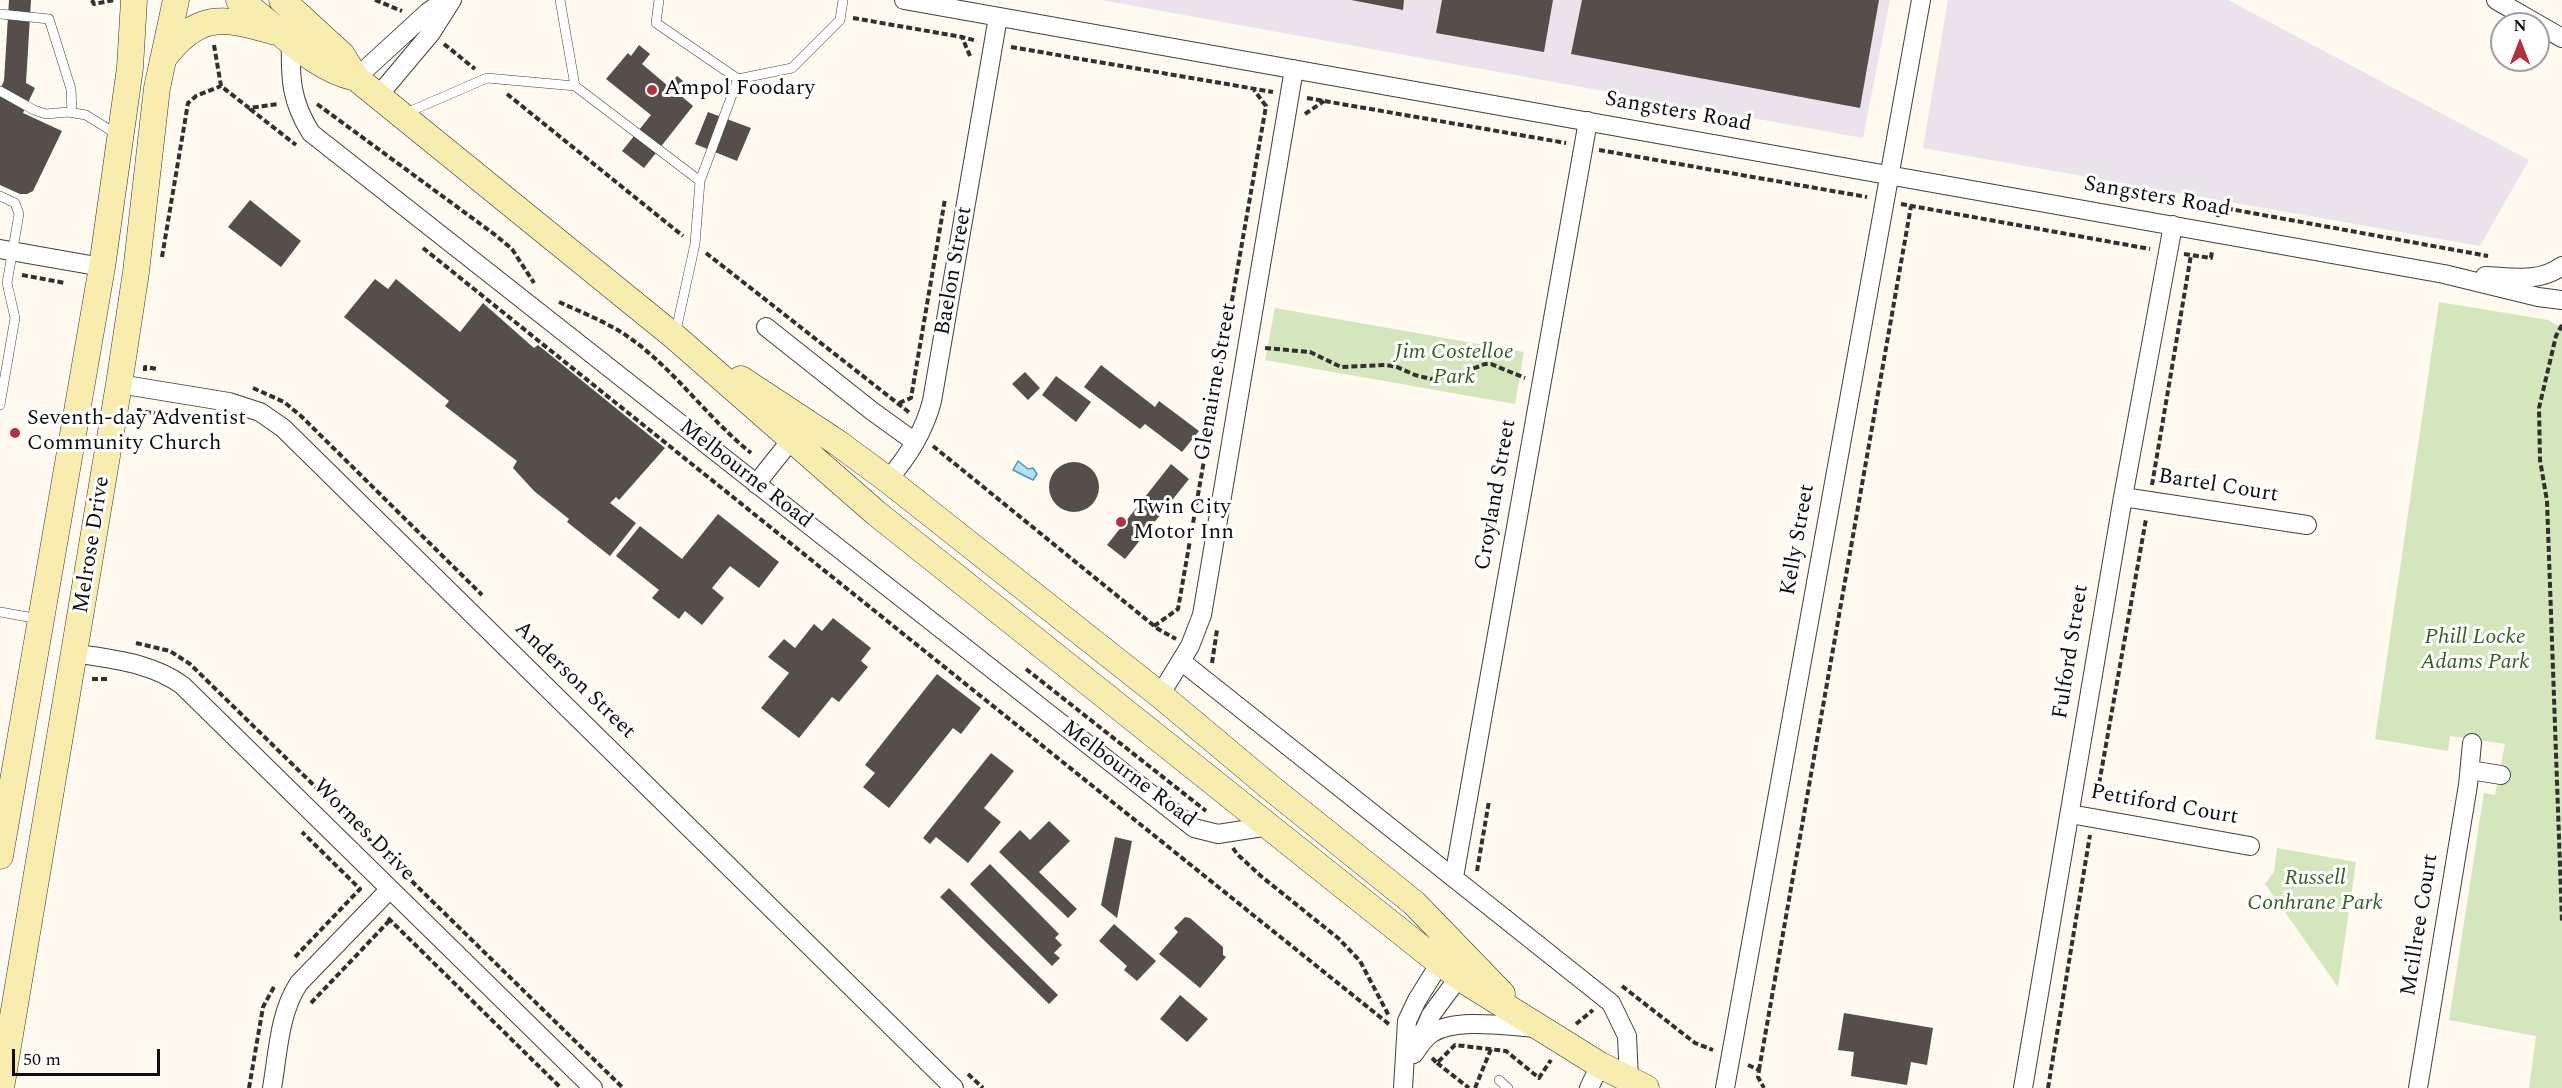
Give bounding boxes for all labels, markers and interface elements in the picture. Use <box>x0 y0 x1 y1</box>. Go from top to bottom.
north arrow <box>2490 12 2550 72</box>
text: N <box>2513 14 2527 38</box>
place label: Ampol Foodary <box>664 77 815 103</box>
marker: Ampol Foodary <box>645 83 659 97</box>
street label: Sangsters Road <box>1603 87 1753 139</box>
street label: Sangsters Road <box>2082 172 2232 224</box>
street label: Baelon Street <box>931 205 979 337</box>
street label: Glenairne Street <box>1190 301 1244 463</box>
park label: Jim Costelloe Park <box>1395 341 1513 392</box>
place label: Seventh-day Adventist Community Church <box>27 407 246 458</box>
street label: Melbourne Road <box>673 415 817 535</box>
street label: Croyland Street <box>1471 418 1523 572</box>
marker: Seventh-day Adventist Community Church <box>8 426 22 440</box>
street label: Bartel Court <box>2156 464 2280 510</box>
street label: Melrose Drive <box>69 475 117 615</box>
street label: Kelly Street <box>1776 482 1822 598</box>
place label: Twin City Motor Inn <box>1133 496 1234 548</box>
marker: Twin City Motor Inn <box>1114 515 1128 529</box>
street label: Fulford Street <box>2048 583 2096 721</box>
street label: Anderson Street <box>508 616 640 746</box>
park label: Phill Locke Adams Park <box>2421 626 2529 678</box>
street label: Melbourne Road <box>1055 716 1201 834</box>
street label: Wornes Drive <box>306 774 420 888</box>
street label: Pettiford Court <box>2088 780 2240 832</box>
street label: Mcillree Court <box>2397 852 2445 998</box>
park label: Russell Conhrane Park <box>2247 867 2383 918</box>
scale bar <box>15 1037 164 1075</box>
text: 50 m <box>23 1046 61 1073</box>

